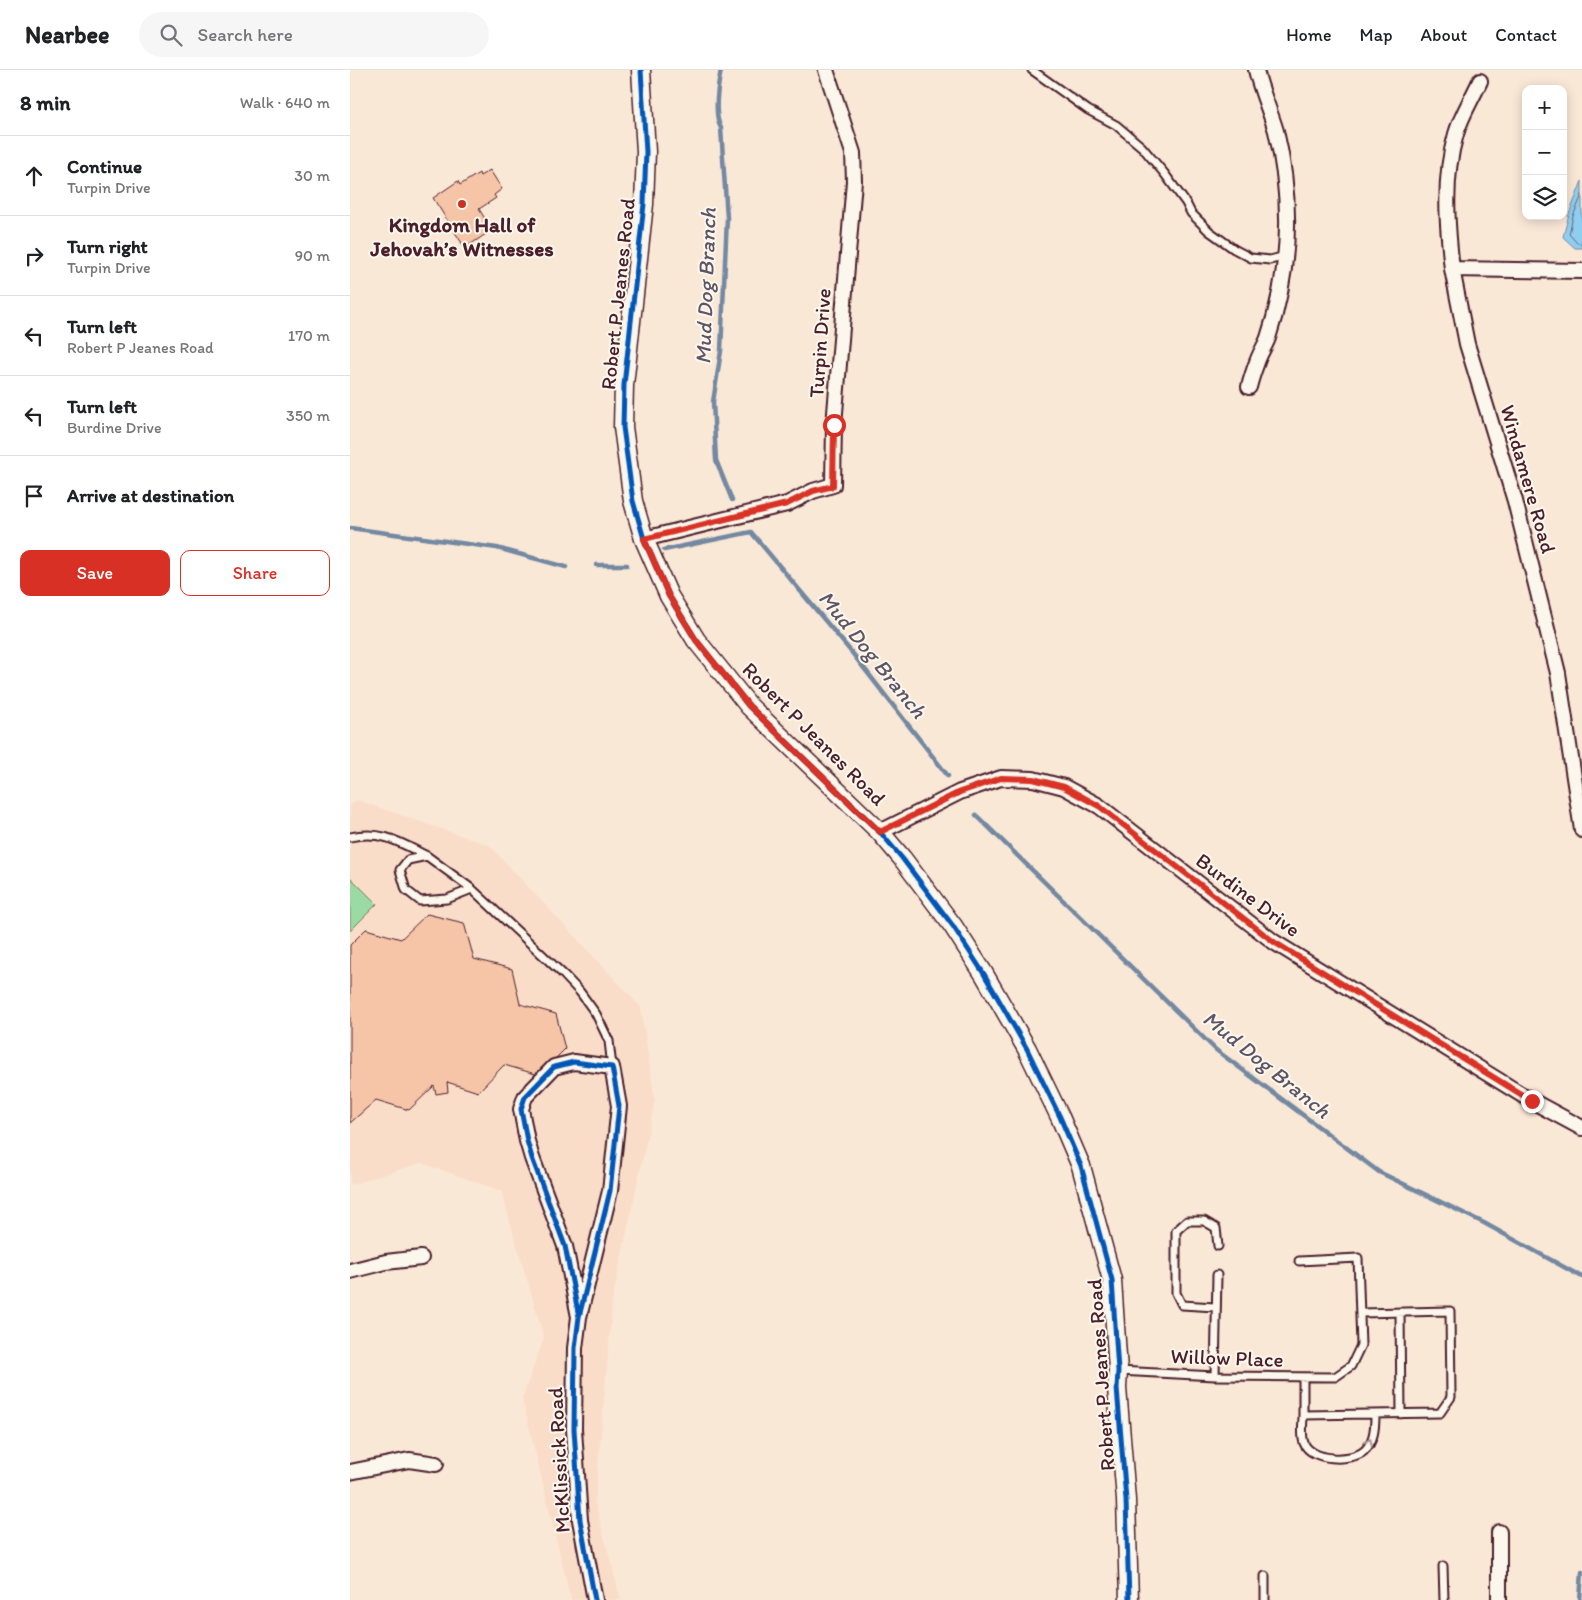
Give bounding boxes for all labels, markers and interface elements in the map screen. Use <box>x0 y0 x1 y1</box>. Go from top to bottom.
search box <box>139 12 489 57</box>
text: Nearbee <box>25 20 109 49</box>
icon: search <box>157 21 185 49</box>
text: Search here <box>197 23 293 46</box>
text: Home <box>1286 24 1332 46</box>
text: Map <box>1360 24 1393 46</box>
text: About <box>1421 24 1467 46</box>
text: Contact <box>1495 24 1557 46</box>
map controls <box>1522 85 1567 220</box>
button: + <box>1522 85 1567 130</box>
text: 8 min <box>20 90 70 115</box>
text: Walk · 640 m <box>240 93 330 112</box>
button: − <box>1522 130 1567 175</box>
text: Continue <box>67 155 142 178</box>
icon: ahead <box>20 162 48 190</box>
text: 30 m <box>294 166 330 185</box>
button: layers <box>1522 175 1567 220</box>
text: Turpin Drive <box>67 178 151 197</box>
street label: Robert P Jeanes Road <box>595 196 640 391</box>
marker: Kingdom Hall of Jehovah’s Witnesses <box>456 198 468 210</box>
water label: Mud Dog Branch <box>689 207 722 365</box>
place label: Kingdom Hall of Jehovah’s Witnesses <box>369 212 554 261</box>
text: Turn right <box>67 235 148 258</box>
icon: right <box>20 242 48 270</box>
text: 90 m <box>295 246 330 265</box>
text: Turpin Drive <box>67 258 151 277</box>
street label: Turpin Drive <box>803 287 836 399</box>
text: Turn left <box>67 315 137 338</box>
icon: left <box>20 322 48 350</box>
text: 170 m <box>288 326 330 345</box>
text: Robert P Jeanes Road <box>67 338 214 357</box>
text: Turn left <box>67 395 137 418</box>
icon: left <box>20 402 48 430</box>
street label: Windamere Road <box>1495 402 1562 556</box>
text: 350 m <box>286 406 330 425</box>
route start <box>823 414 846 437</box>
text: Burdine Drive <box>67 418 162 437</box>
icon: arrive <box>20 482 48 510</box>
text: Arrive at destination <box>67 484 234 507</box>
button: Save <box>20 550 170 596</box>
button: Share <box>180 550 330 596</box>
water label: Mud Dog Branch <box>813 585 933 724</box>
street label: Robert P Jeanes Road <box>737 657 892 811</box>
street label: Burdine Drive <box>1191 847 1305 942</box>
water label: Mud Dog Branch <box>1197 1005 1336 1124</box>
route end <box>1521 1090 1544 1113</box>
street label: Robert P Jeanes Road <box>1081 1278 1120 1472</box>
street label: Willow Place <box>1170 1343 1284 1372</box>
street label: McKlissick Road <box>542 1386 575 1534</box>
one-way arrow <box>1363 1438 1373 1447</box>

